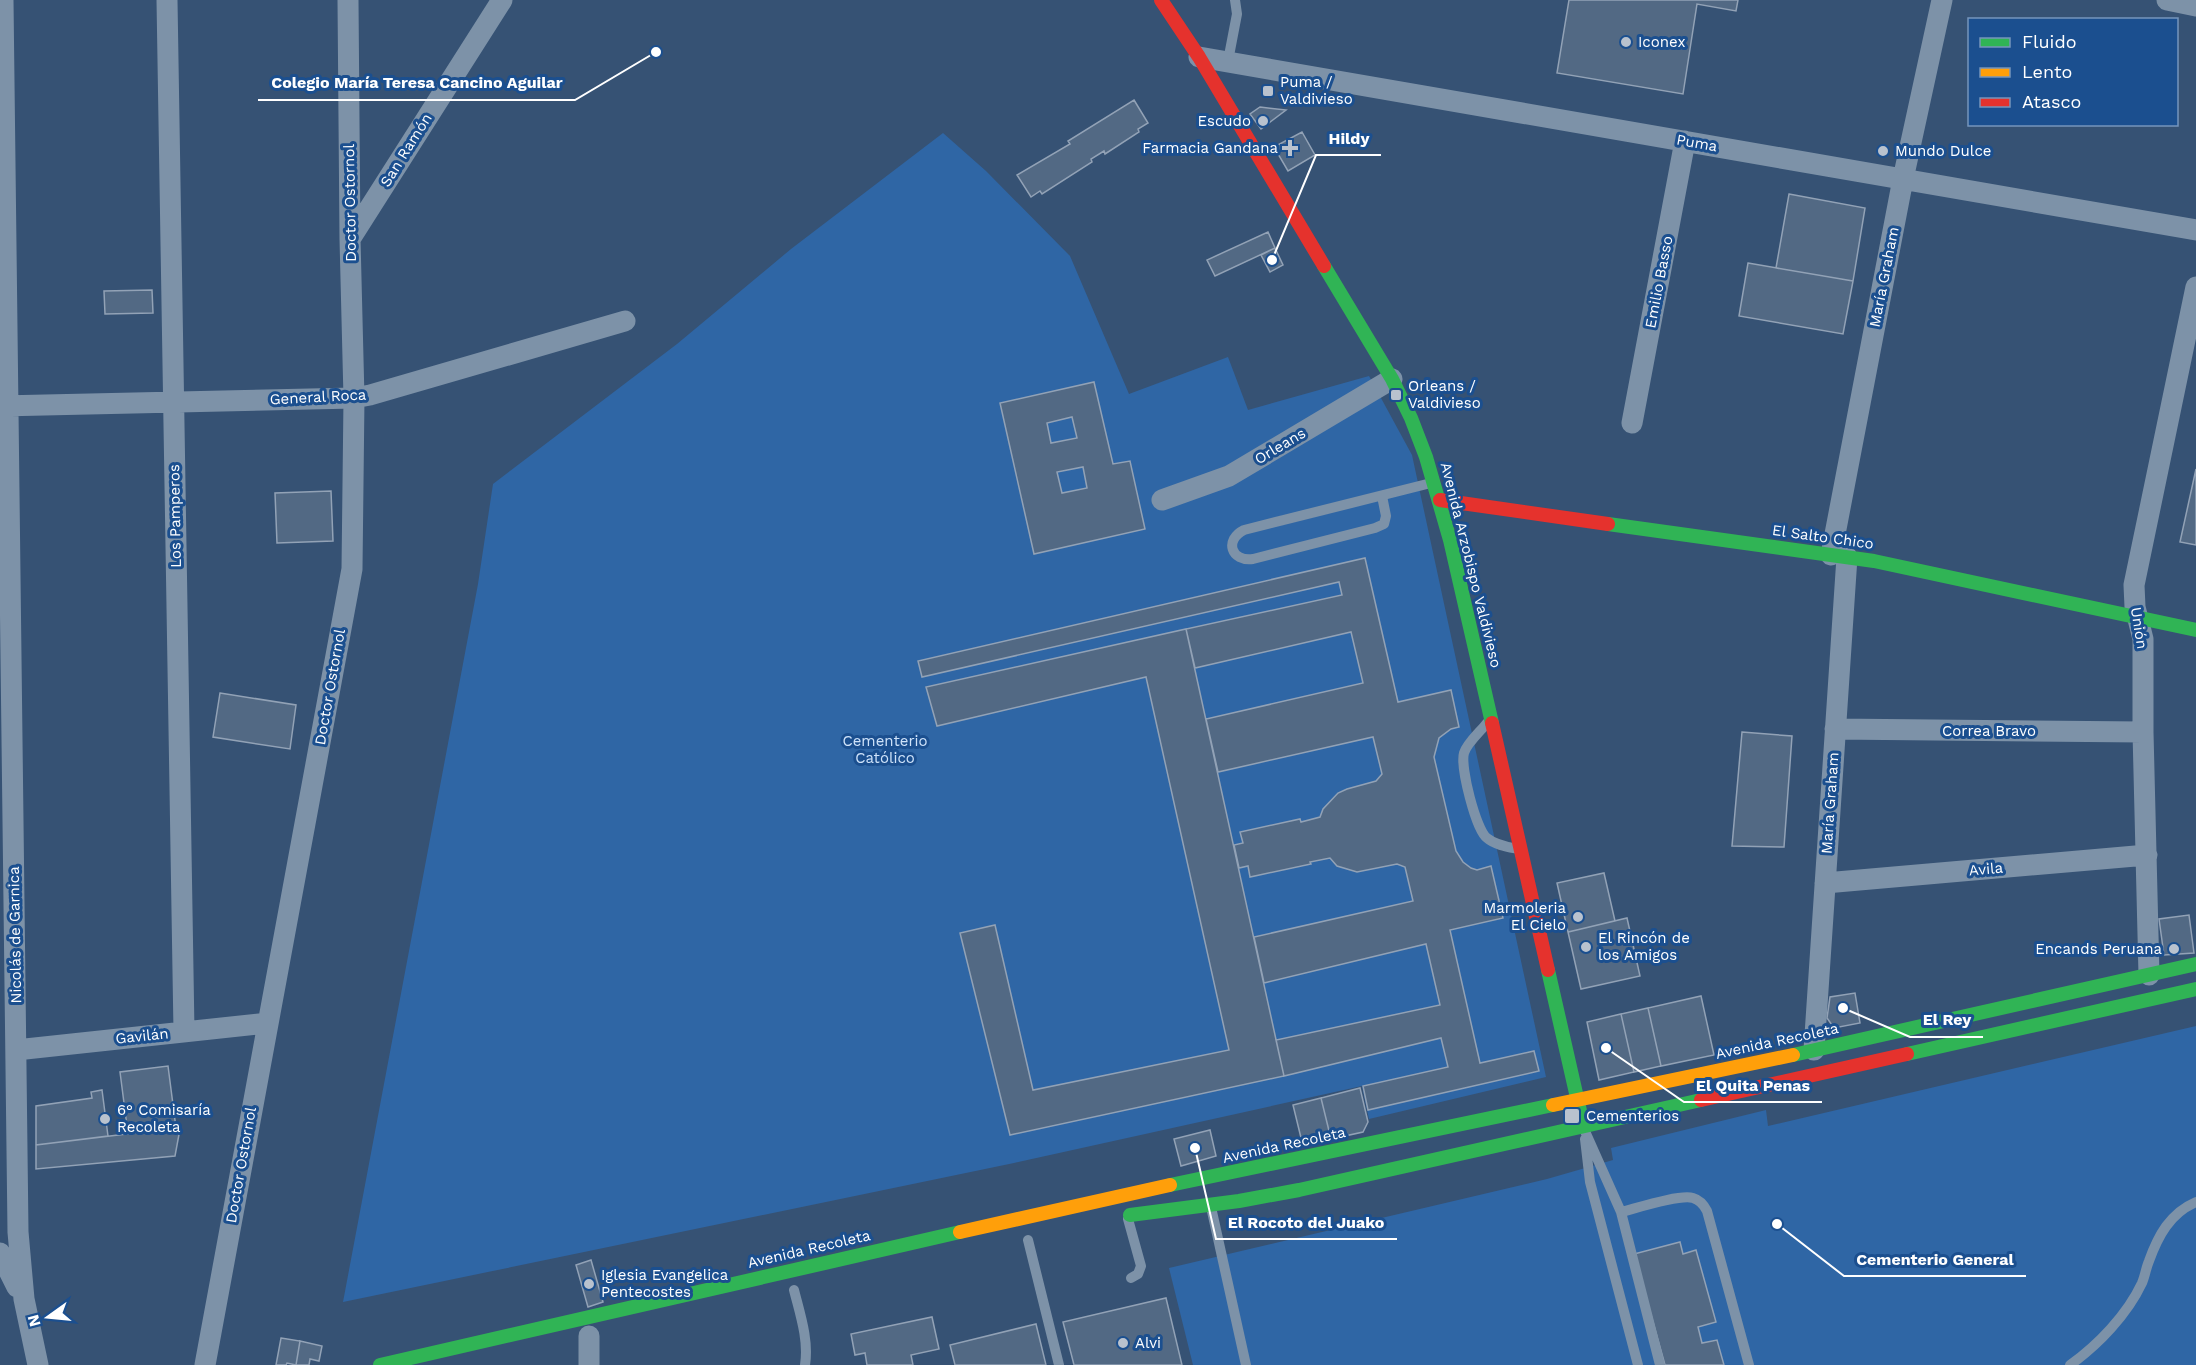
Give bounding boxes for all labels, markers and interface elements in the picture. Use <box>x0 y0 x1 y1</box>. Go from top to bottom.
legend <box>1968 18 2178 126</box>
text: Fluido <box>2022 31 2076 52</box>
place label: Iconex <box>1638 33 1685 51</box>
marker: Iconex <box>1619 35 1633 49</box>
text: Lento <box>2022 61 2072 82</box>
callout: Colegio María Teresa Cancino Aguilar <box>258 66 575 100</box>
text: Colegio María Teresa Cancino Aguilar <box>271 73 563 92</box>
place label: Puma / Valdivieso <box>1280 73 1353 108</box>
marker: Puma / Valdivieso <box>1261 84 1275 98</box>
text: Atasco <box>2022 91 2081 112</box>
street label: San Ramón <box>376 110 436 190</box>
place label: Escudo <box>1197 112 1251 130</box>
marker: Escudo <box>1256 114 1270 128</box>
callout: Hildy <box>1316 121 1381 155</box>
text: Hildy <box>1329 129 1370 148</box>
street label: Puma <box>1675 131 1719 156</box>
place label: Farmacia Gandana <box>1142 139 1278 157</box>
marker: Farmacia Gandana <box>1283 141 1297 155</box>
place label: Mundo Dulce <box>1895 142 1991 160</box>
street label: Doctor Ostornol <box>340 144 360 262</box>
marker: Mundo Dulce <box>1876 144 1890 158</box>
street label: María Graham <box>1865 225 1903 329</box>
street label: Emilio Basso <box>1641 234 1677 330</box>
place label: Orleans / Valdivieso <box>1408 377 1481 412</box>
street label: General Roca <box>269 385 367 409</box>
marker: Orleans / Valdivieso <box>1389 388 1403 402</box>
street label: Orleans <box>1251 424 1309 468</box>
street label: Avenida Arzobispo Valdivieso <box>1437 460 1505 670</box>
street label: Los Pamperos <box>165 464 185 568</box>
street label: El Salto Chico <box>1771 521 1875 553</box>
street label: Unión <box>2127 606 2151 650</box>
street label: Doctor Ostornol <box>311 627 349 747</box>
street label: Correa Bravo <box>1942 722 2036 740</box>
park label: Cementerio Católico <box>842 732 928 767</box>
street label: María Graham <box>1817 752 1843 854</box>
street label: Avila <box>1968 858 2004 879</box>
street label: Nicolás de Garnica <box>5 866 25 1004</box>
place label: Marmoleria El Cielo <box>1484 899 1566 934</box>
marker: Marmoleria El Cielo <box>1571 910 1585 924</box>
place label: El Rincón de los Amigos <box>1598 929 1690 964</box>
marker: El Rincón de los Amigos <box>1579 940 1593 954</box>
place label: Encands Peruana <box>2035 940 2162 958</box>
marker: Encands Peruana <box>2167 942 2181 956</box>
callout: El Rey <box>1910 1003 1983 1037</box>
text: El Rey <box>1923 1010 1972 1029</box>
street label: Avenida Recoleta <box>1714 1019 1841 1063</box>
street label: Gavilán <box>115 1024 169 1048</box>
callout: El Quita Penas <box>1684 1068 1822 1102</box>
text: El Quita Penas <box>1696 1076 1811 1095</box>
place label: 6° Comisaría Recoleta <box>117 1101 211 1136</box>
street label: Doctor Ostornol <box>222 1105 260 1225</box>
marker: Cementerios <box>1563 1107 1581 1125</box>
place label: Cementerios <box>1586 1107 1679 1125</box>
marker: 6° Comisaría Recoleta <box>98 1112 112 1126</box>
street label: Avenida Recoleta <box>1221 1123 1348 1167</box>
callout: El Rocoto del Juako <box>1216 1205 1397 1239</box>
text: El Rocoto del Juako <box>1228 1213 1385 1232</box>
street label: Avenida Recoleta <box>746 1226 873 1272</box>
callout: Cementerio General <box>1844 1242 2026 1276</box>
text: Cementerio General <box>1856 1250 2015 1269</box>
place label: Iglesia Evangelica Pentecostes <box>601 1266 729 1301</box>
marker: Iglesia Evangelica Pentecostes <box>582 1277 596 1291</box>
north arrow <box>18 1287 78 1347</box>
text: N <box>23 1313 45 1329</box>
place label: Alvi <box>1135 1334 1161 1352</box>
marker: Alvi <box>1116 1336 1130 1350</box>

